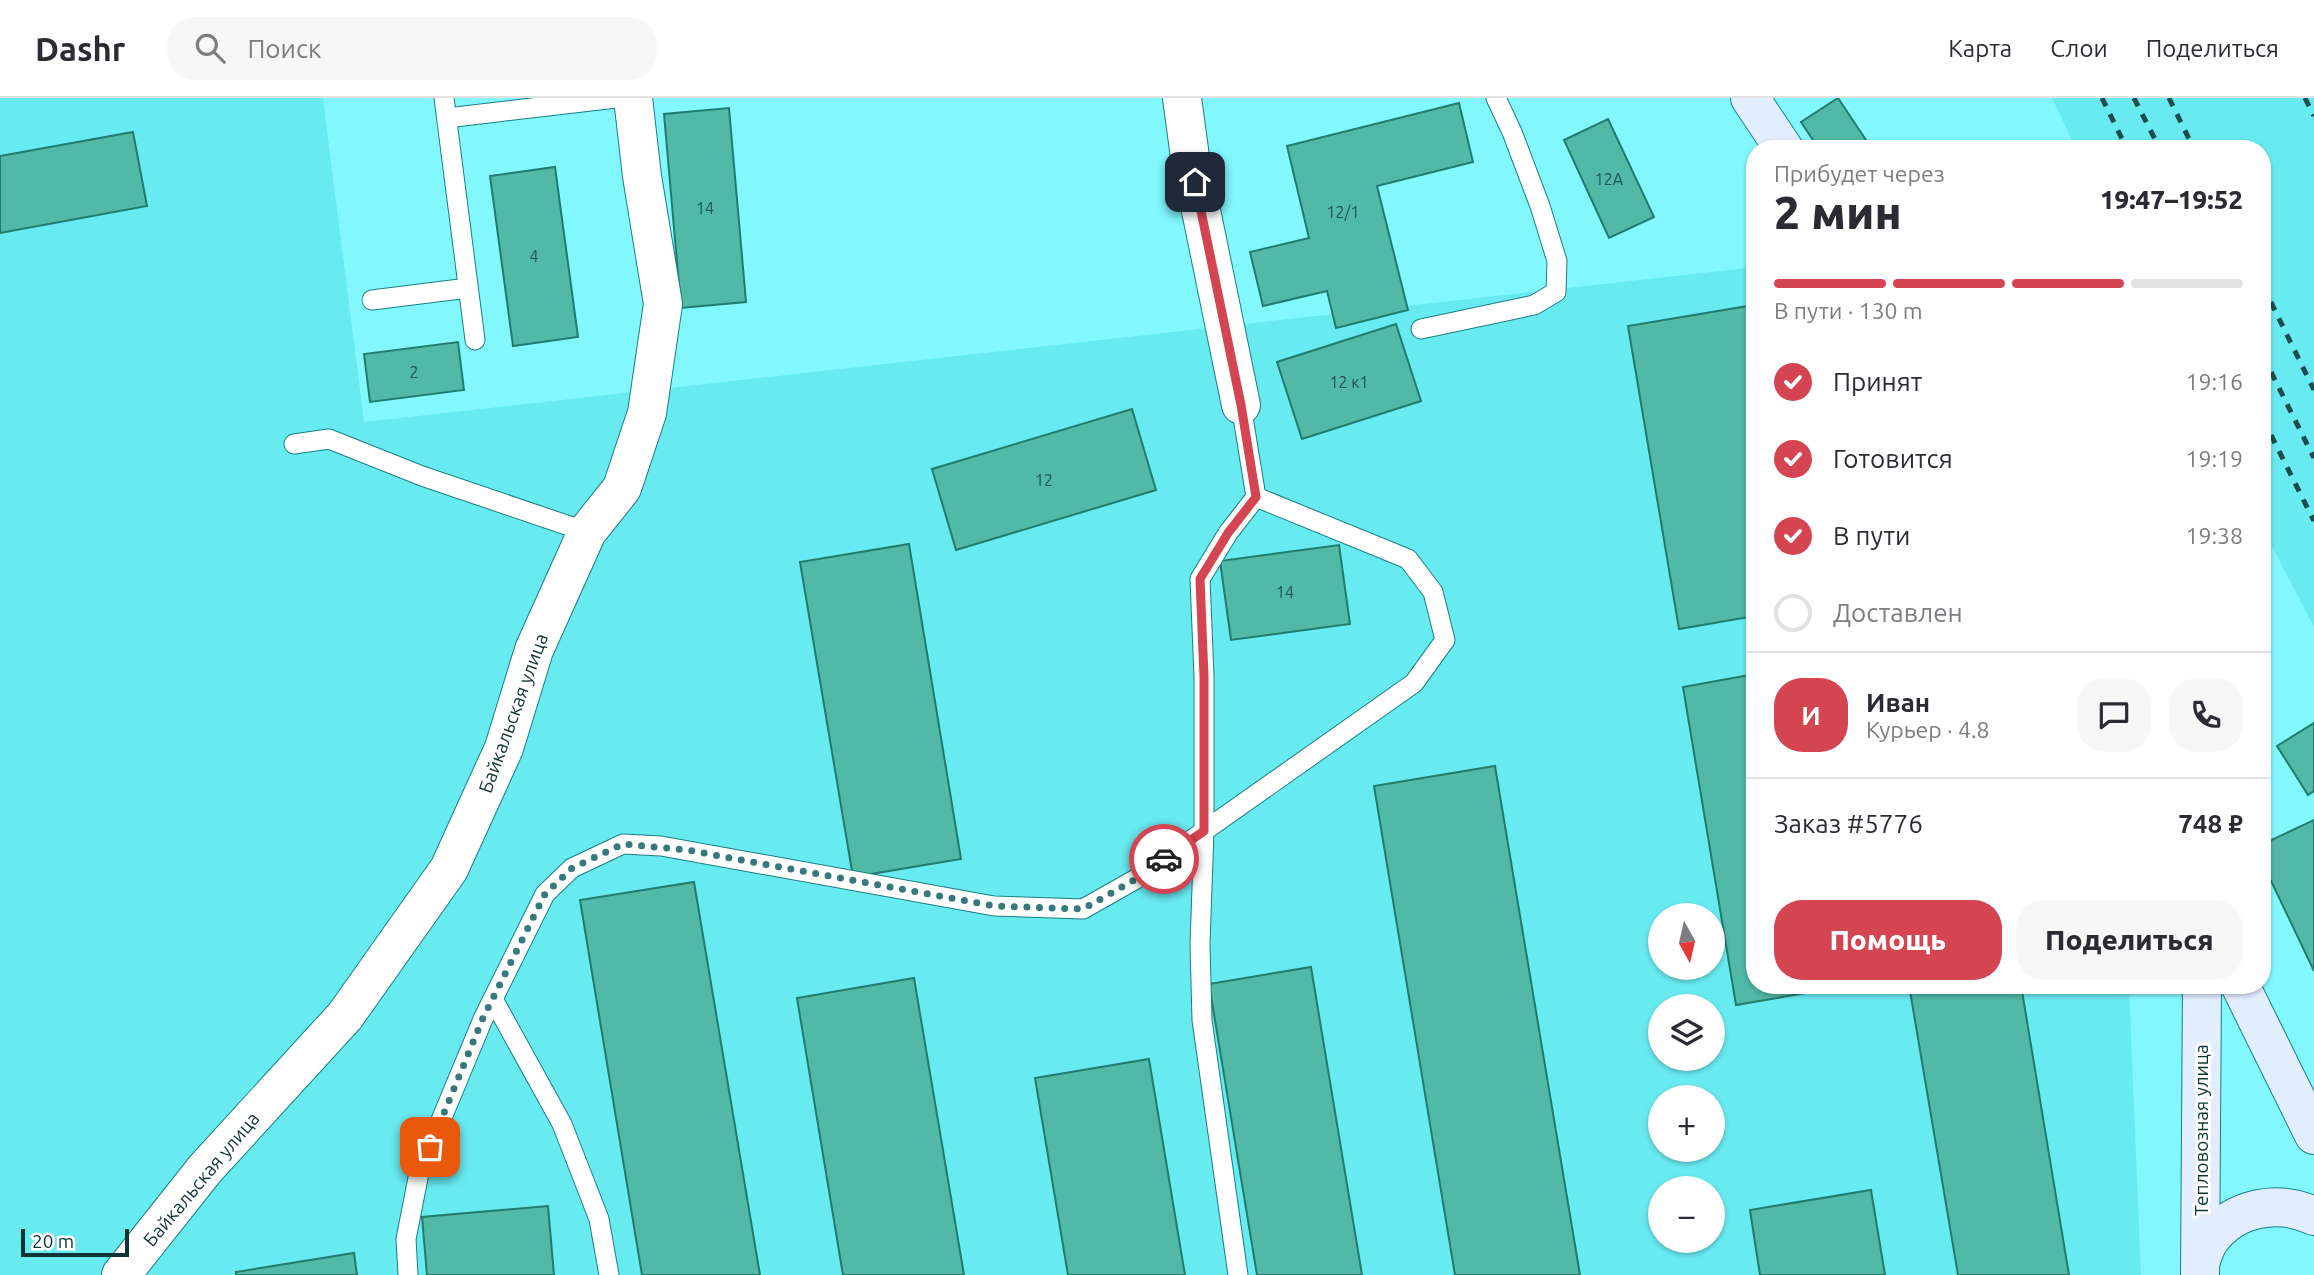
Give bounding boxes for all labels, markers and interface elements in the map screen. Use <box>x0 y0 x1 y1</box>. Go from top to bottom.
search box <box>167 17 657 80</box>
icon: search <box>191 29 229 67</box>
text: Dashr <box>35 30 125 67</box>
text: Поиск <box>247 34 321 63</box>
text: Карта <box>1948 35 2012 62</box>
text: Слои <box>2050 35 2108 62</box>
text: Поделиться <box>2146 35 2279 62</box>
pin <box>1165 152 1225 212</box>
text: Прибудет через <box>1774 161 1945 186</box>
icon: home <box>1176 163 1214 201</box>
house number: 12А <box>1595 170 1624 188</box>
text: 19:47–19:52 <box>2100 185 2243 214</box>
text: 2 мин <box>1774 186 1902 238</box>
house number: 14 <box>696 199 714 217</box>
house number: 12/1 <box>1327 203 1359 221</box>
house number: 4 <box>529 247 539 265</box>
text: В пути · 130 m <box>1774 298 1923 323</box>
house number: 2 <box>409 363 419 381</box>
icon: check <box>1774 363 1812 401</box>
text: Принят <box>1833 367 1922 396</box>
text: 19:16 <box>2185 369 2243 394</box>
house number: 12 к1 <box>1330 373 1368 391</box>
icon: check <box>1774 440 1812 478</box>
text: Готовится <box>1833 444 1953 473</box>
text: 19:19 <box>2185 446 2243 471</box>
house number: 12 <box>1035 471 1053 489</box>
icon: check <box>1774 517 1812 555</box>
text: В пути <box>1833 521 1910 550</box>
text: 19:38 <box>2185 523 2243 548</box>
house number: 14 <box>1276 583 1294 601</box>
text: Доставлен <box>1833 598 1963 627</box>
street label: Байкальская улица <box>474 630 552 796</box>
button: chat <box>2077 678 2151 752</box>
button: phone <box>2169 678 2243 752</box>
text: Иван <box>1866 688 1930 717</box>
text: И <box>1801 701 1821 730</box>
text: Курьер · 4.8 <box>1866 717 1990 742</box>
text: Заказ #5776 <box>1774 809 1923 838</box>
text: 748 ₽ <box>2178 809 2243 838</box>
courier <box>1129 824 1199 894</box>
icon: car <box>1145 840 1183 878</box>
button: Помощь <box>1774 900 2002 980</box>
button: Поделиться <box>2016 900 2243 980</box>
north arrow <box>1648 903 1726 980</box>
map controls <box>1648 903 1725 1253</box>
button: layers <box>1648 994 1725 1071</box>
street label: Тепловозная улица <box>2190 1044 2212 1216</box>
button: + <box>1648 1085 1725 1162</box>
street label: Байкальская улица <box>139 1108 263 1250</box>
pin <box>400 1117 460 1177</box>
icon: bag <box>411 1128 449 1166</box>
button: − <box>1648 1176 1725 1253</box>
scale bar <box>21 1226 130 1258</box>
text: 20 m <box>32 1230 74 1252</box>

